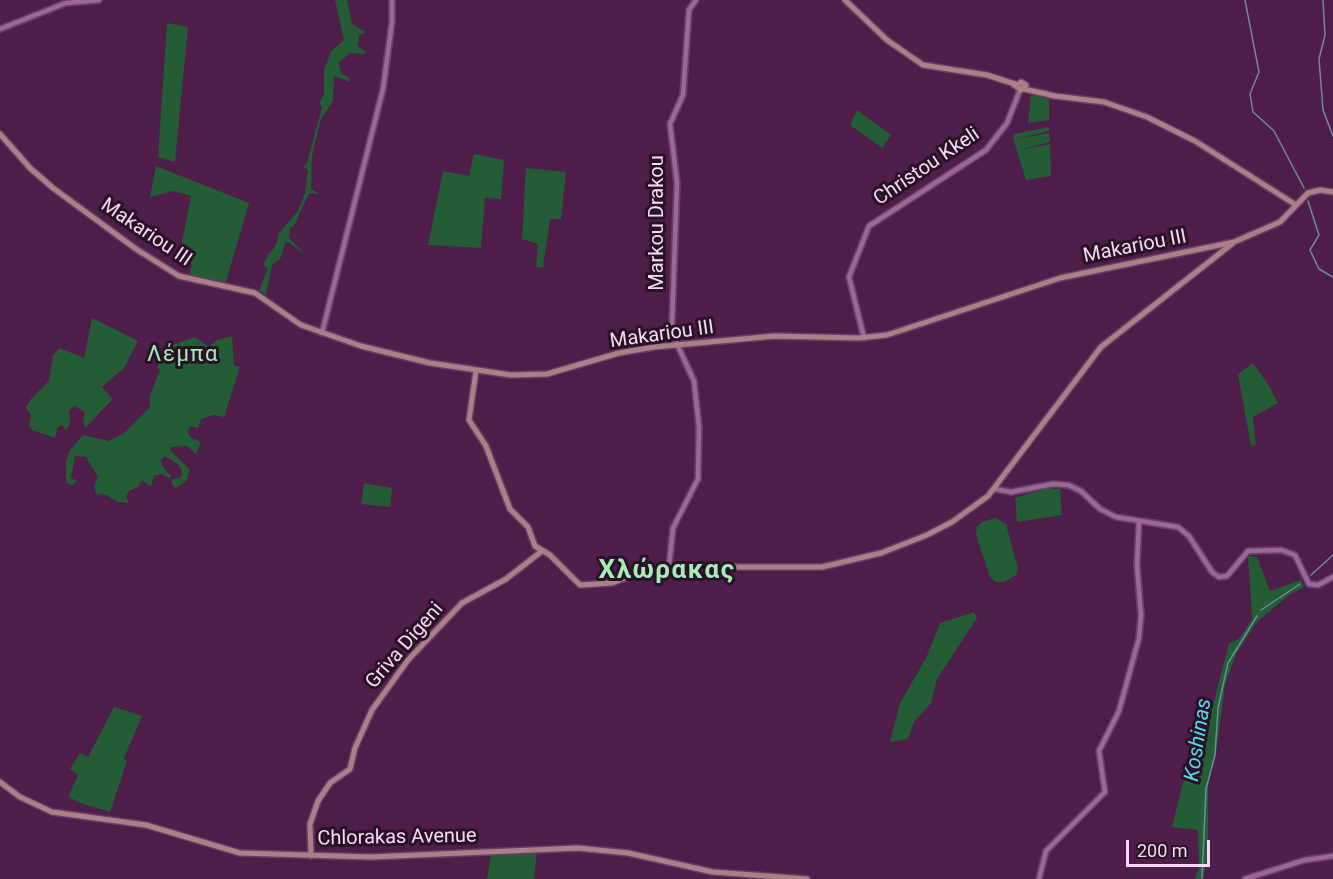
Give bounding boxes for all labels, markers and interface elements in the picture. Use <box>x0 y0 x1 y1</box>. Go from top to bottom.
street label: Christou Kkeli <box>869 123 985 211</box>
street label: Markou Drakou <box>646 155 670 291</box>
street label: Makariou III <box>96 194 196 272</box>
street label: Makariou III <box>1081 225 1189 269</box>
street label: Makariou III <box>608 316 716 354</box>
district label: Λέμπα <box>147 342 219 368</box>
district label: Χλώρακας <box>598 555 736 587</box>
street label: Griva Digeni <box>361 598 449 694</box>
water label: Koshinas <box>1180 697 1218 783</box>
street label: Chlorakas Avenue <box>317 825 477 851</box>
scale bar <box>1129 828 1213 866</box>
text: 200 m <box>1137 840 1188 861</box>

